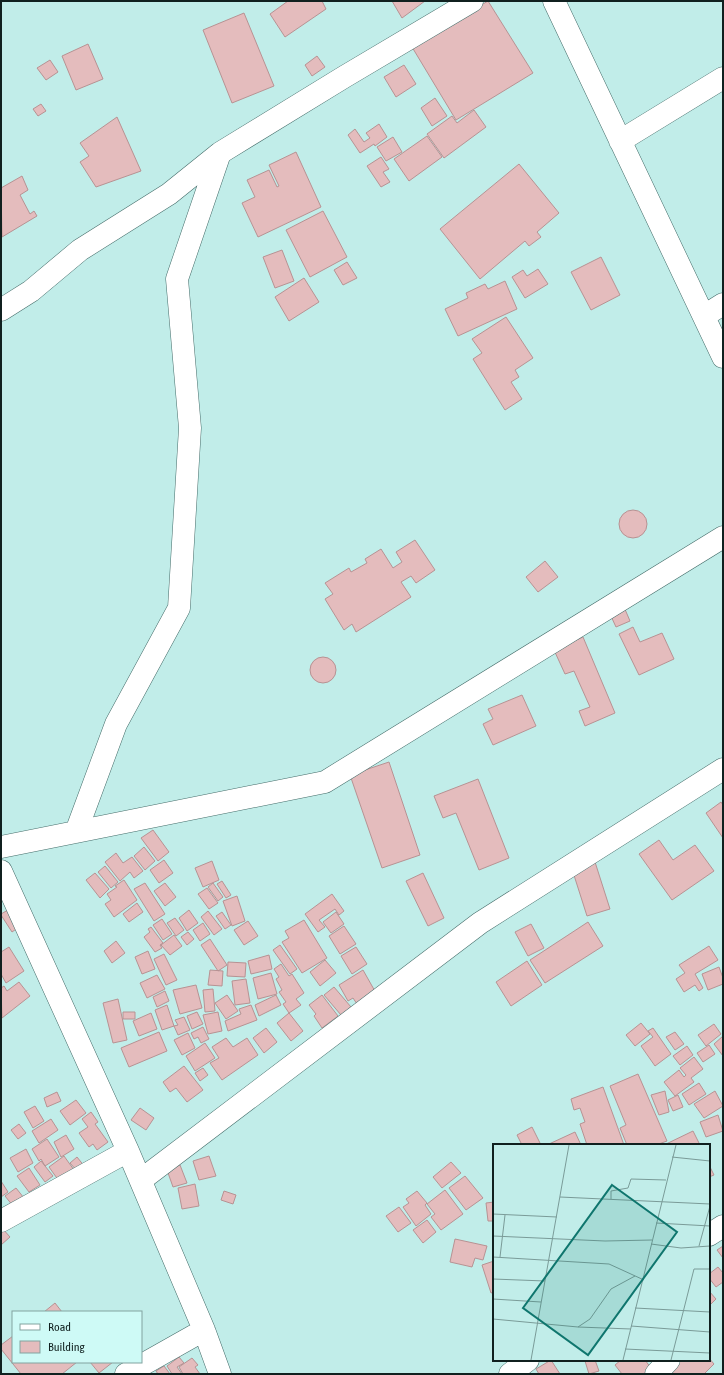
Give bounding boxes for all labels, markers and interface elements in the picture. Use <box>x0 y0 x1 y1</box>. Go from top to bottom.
inset map <box>493 1144 710 1361</box>
legend <box>12 1311 142 1363</box>
text: Road <box>48 1320 71 1334</box>
text: Building <box>48 1340 86 1354</box>

